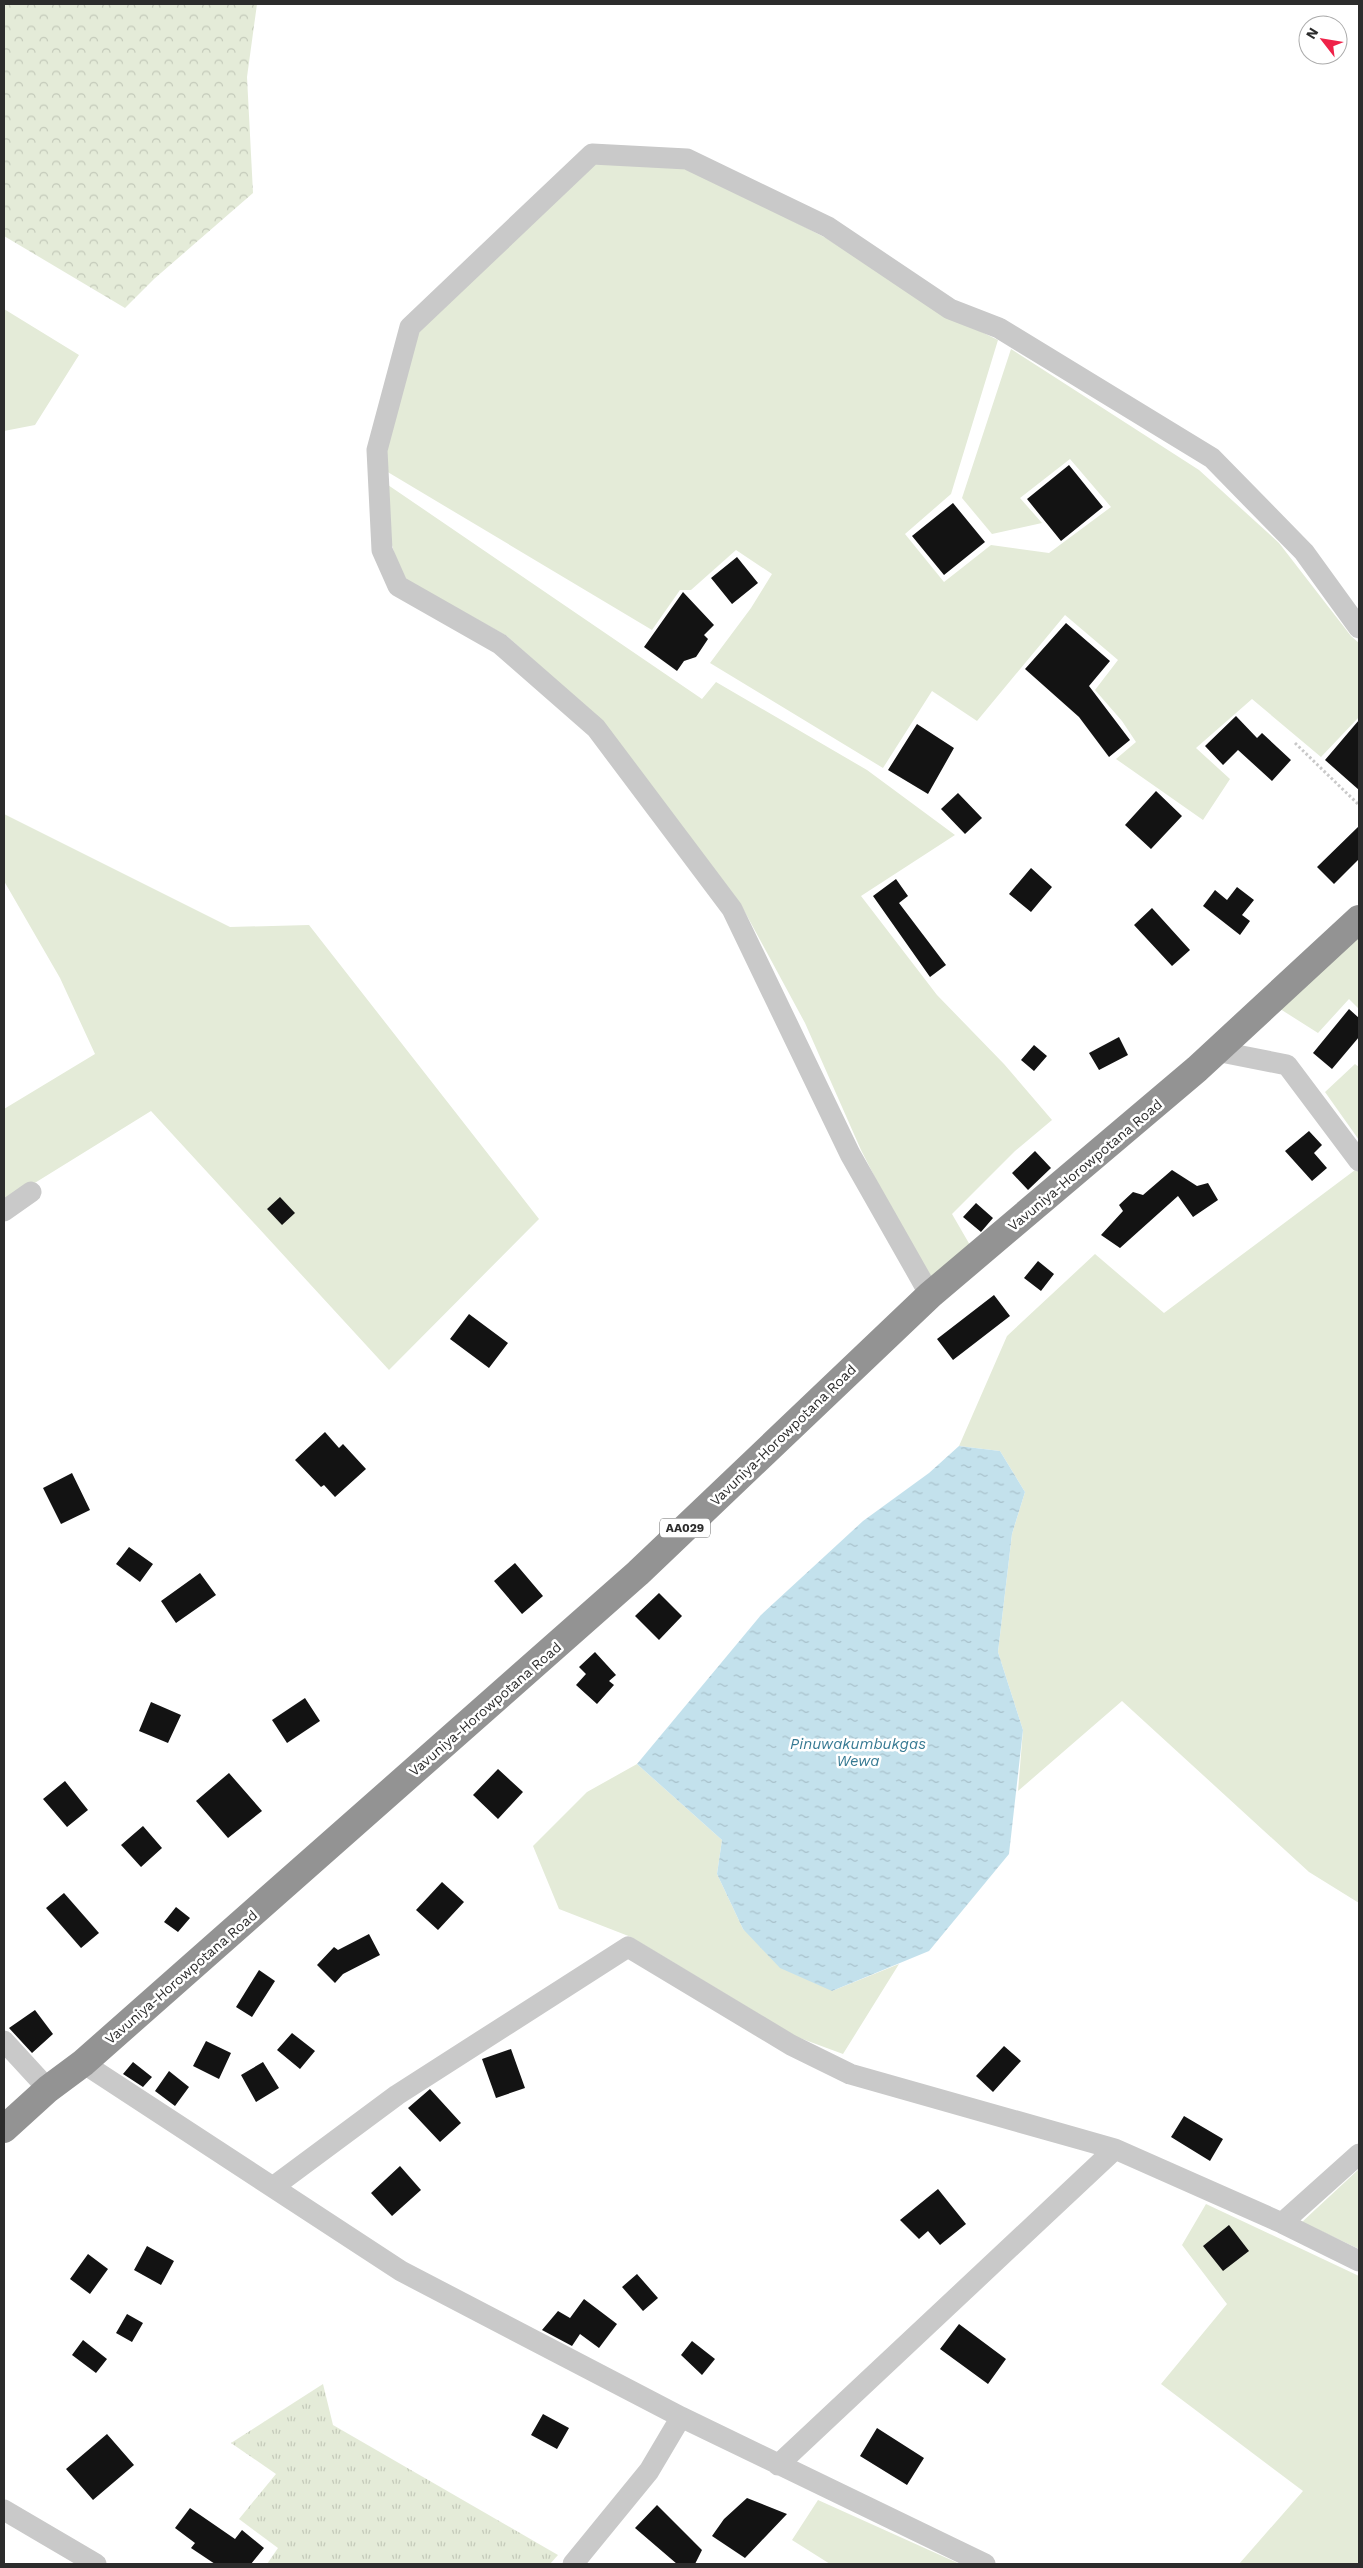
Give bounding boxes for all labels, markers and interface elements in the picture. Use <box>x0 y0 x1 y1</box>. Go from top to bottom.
north arrow <box>1298 15 1348 65</box>
text: N <box>1302 25 1321 42</box>
street label: Vavuniya-Horowpotana Road <box>1005 1096 1165 1234</box>
street label: Vavuniya-Horowpotana Road <box>707 1361 859 1509</box>
road number: AA029 <box>660 1519 710 1538</box>
street label: Vavuniya-Horowpotana Road <box>406 1639 564 1779</box>
water label: Pinuwakumbukgas Wewa <box>790 1735 926 1770</box>
street label: Vavuniya-Horowpotana Road <box>102 1907 260 2047</box>

